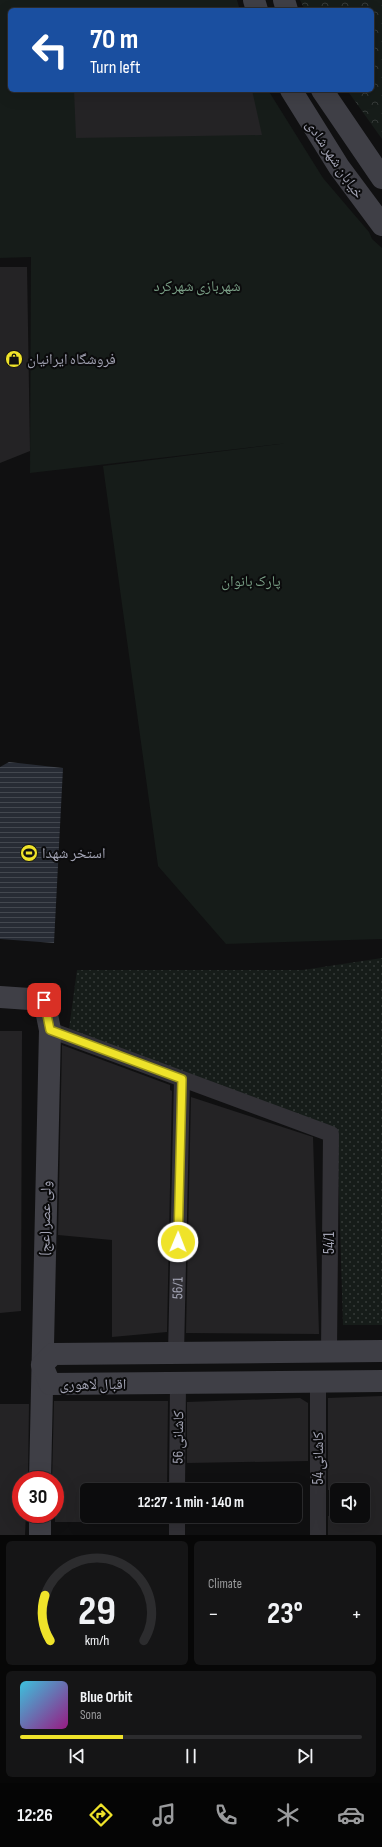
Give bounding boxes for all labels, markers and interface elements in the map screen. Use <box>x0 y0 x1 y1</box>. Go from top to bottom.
text: 70 m <box>90 23 138 56</box>
icon: left <box>24 24 76 76</box>
text: Turn left <box>90 57 141 78</box>
street label: خیابان شهر شادی <box>301 116 368 203</box>
park label: شهربازی شهرکرد <box>153 277 241 296</box>
shop icon: فروشگاه ایرانیان <box>4 349 24 369</box>
place label: فروشگاه ایرانیان <box>27 350 116 369</box>
park label: پارک بانوان <box>221 572 281 591</box>
sports icon: استخر شهدا <box>19 843 39 863</box>
place label: استخر شهدا <box>42 844 106 863</box>
pin <box>27 983 61 1017</box>
icon: arrive <box>33 989 55 1011</box>
street label: ولی عصر (عج) <box>35 1181 56 1255</box>
position arrow <box>157 1221 199 1263</box>
street label: 54/1 <box>320 1231 339 1254</box>
street label: 56/1 <box>168 1276 188 1299</box>
street label: اقبال لاهوری <box>60 1375 126 1394</box>
street label: کاشانی 56 <box>169 1410 188 1464</box>
street label: کاشانی 54 <box>309 1432 328 1484</box>
speed limit sign: 30 <box>12 1471 64 1523</box>
map controls <box>330 1483 370 1523</box>
button: sound <box>330 1483 370 1523</box>
text: 12:27 · 1 min · 140 m <box>138 1493 244 1512</box>
text: Climate <box>208 1576 242 1592</box>
text: 29 <box>78 1587 116 1636</box>
text: 23° <box>267 1596 303 1632</box>
text: − <box>208 1601 219 1628</box>
text: + <box>351 1601 362 1628</box>
text: km/h <box>85 1632 109 1649</box>
text: Blue Orbit <box>80 1688 132 1707</box>
text: Sona <box>80 1707 102 1723</box>
icon: previous <box>66 1745 88 1767</box>
icon: pause <box>180 1745 202 1767</box>
icon: next <box>294 1745 316 1767</box>
icon: directions <box>87 1801 115 1829</box>
icon: music <box>150 1801 178 1829</box>
icon: phone <box>212 1801 240 1829</box>
icon: climate <box>274 1801 302 1829</box>
icon: car <box>337 1801 365 1829</box>
text: 12:26 <box>17 1805 53 1826</box>

